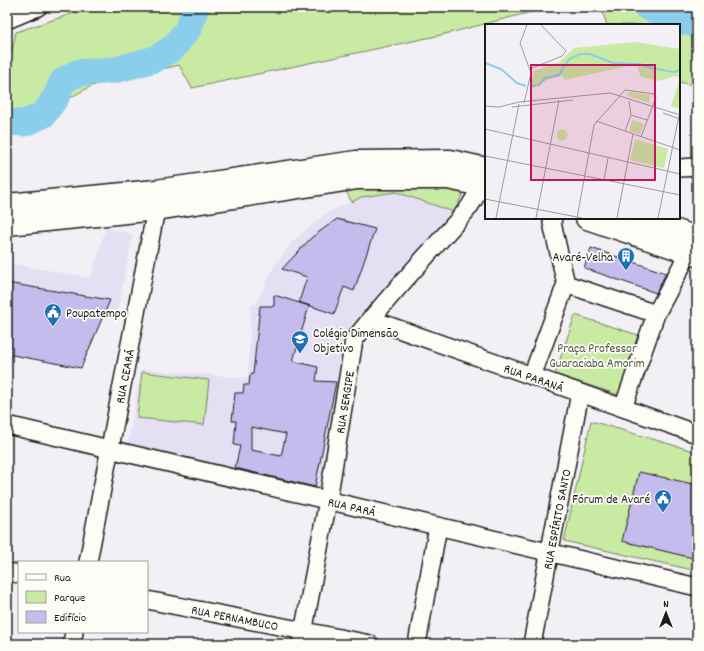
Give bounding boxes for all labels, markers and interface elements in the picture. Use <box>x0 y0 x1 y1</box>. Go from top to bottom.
inset map <box>485 24 680 219</box>
building icon: Avaré-Velha <box>616 246 636 271</box>
place label: Avaré-Velha <box>552 249 614 268</box>
public building icon: Poupatempo <box>43 302 63 327</box>
place label: Poupatempo <box>66 305 127 324</box>
place label: Colégio Dimensão Objetivo <box>313 325 398 359</box>
school or university icon: Colégio Dimensão Objetivo <box>290 329 310 354</box>
park label: Praça Professor Guaraciaba Amorim <box>549 340 645 374</box>
street label: RUA CEARÁ <box>112 347 141 405</box>
street label: RUA PARANÁ <box>501 360 566 399</box>
street label: RUA SERGIPE <box>332 370 361 435</box>
street label: RUA ESPÍRITO SANTO <box>539 468 577 571</box>
public building icon: Fórum de Avaré <box>653 488 673 513</box>
place label: Fórum de Avaré <box>572 491 650 510</box>
street label: RUA PARÁ <box>326 494 378 523</box>
legend <box>18 561 148 633</box>
text: Rua <box>54 570 71 587</box>
text: Parque <box>54 590 85 607</box>
north arrow <box>646 593 686 633</box>
text: N <box>663 597 669 613</box>
street label: RUA PERNAMBUCO <box>189 602 280 637</box>
text: Edifício <box>54 610 86 627</box>

